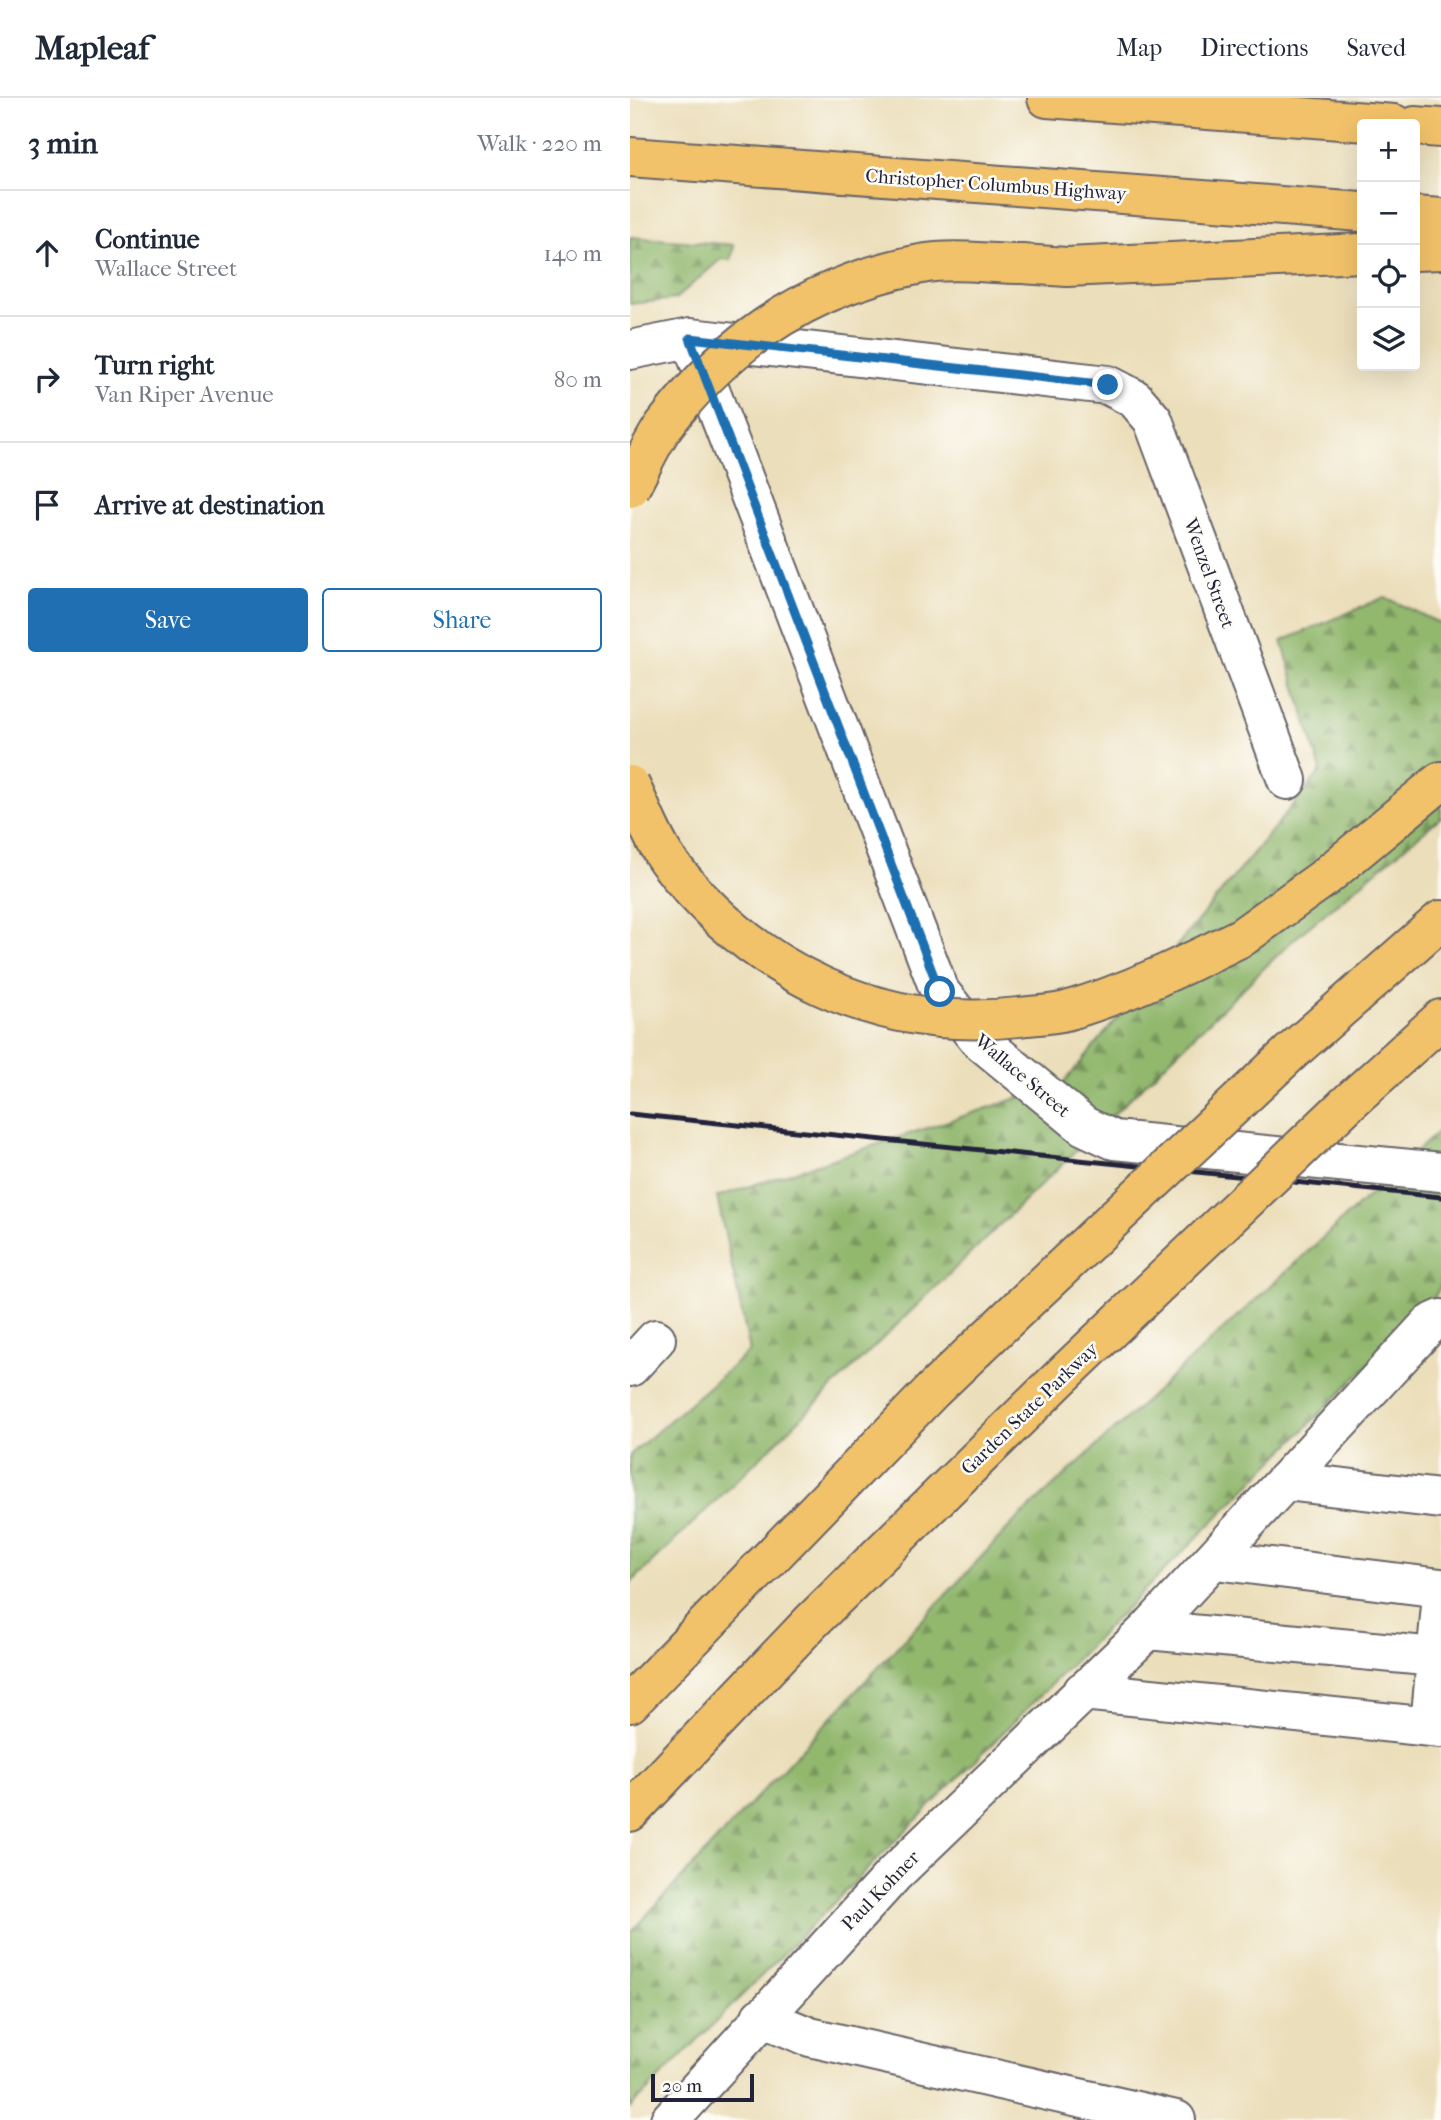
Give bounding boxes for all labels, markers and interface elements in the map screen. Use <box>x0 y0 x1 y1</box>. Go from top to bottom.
text: Mapleaf <box>35 29 149 68</box>
text: Map <box>1116 34 1162 62</box>
text: Directions <box>1200 34 1308 62</box>
text: Saved <box>1346 34 1406 62</box>
map controls <box>1357 119 1420 371</box>
button: + <box>1357 119 1420 182</box>
text: 3 min <box>28 126 98 161</box>
text: Walk · 220 m <box>477 130 602 157</box>
street label: Christopher Columbus Highway <box>865 165 1128 205</box>
button: − <box>1357 182 1420 245</box>
text: Continue <box>95 224 200 255</box>
icon: ahead <box>28 234 66 272</box>
text: 140 m <box>543 240 602 267</box>
button: locate <box>1357 245 1420 308</box>
text: Wallace Street <box>95 255 237 282</box>
button: layers <box>1357 308 1420 371</box>
text: Turn right <box>95 350 215 381</box>
icon: right <box>28 360 66 398</box>
text: 80 m <box>554 366 602 393</box>
route end <box>1092 369 1123 400</box>
text: Van Riper Avenue <box>95 381 274 408</box>
icon: arrive <box>28 486 66 524</box>
text: Arrive at destination <box>95 490 325 521</box>
street label: Wenzel Street <box>1179 515 1239 631</box>
button: Save <box>28 588 308 652</box>
button: Share <box>322 588 602 652</box>
route start <box>924 976 955 1007</box>
street label: Wallace Street <box>970 1029 1075 1122</box>
street label: Garden State Parkway <box>957 1337 1103 1479</box>
street label: Paul Kohner <box>837 1846 925 1935</box>
scale bar <box>651 2071 754 2103</box>
text: 20 m <box>662 2075 702 2097</box>

